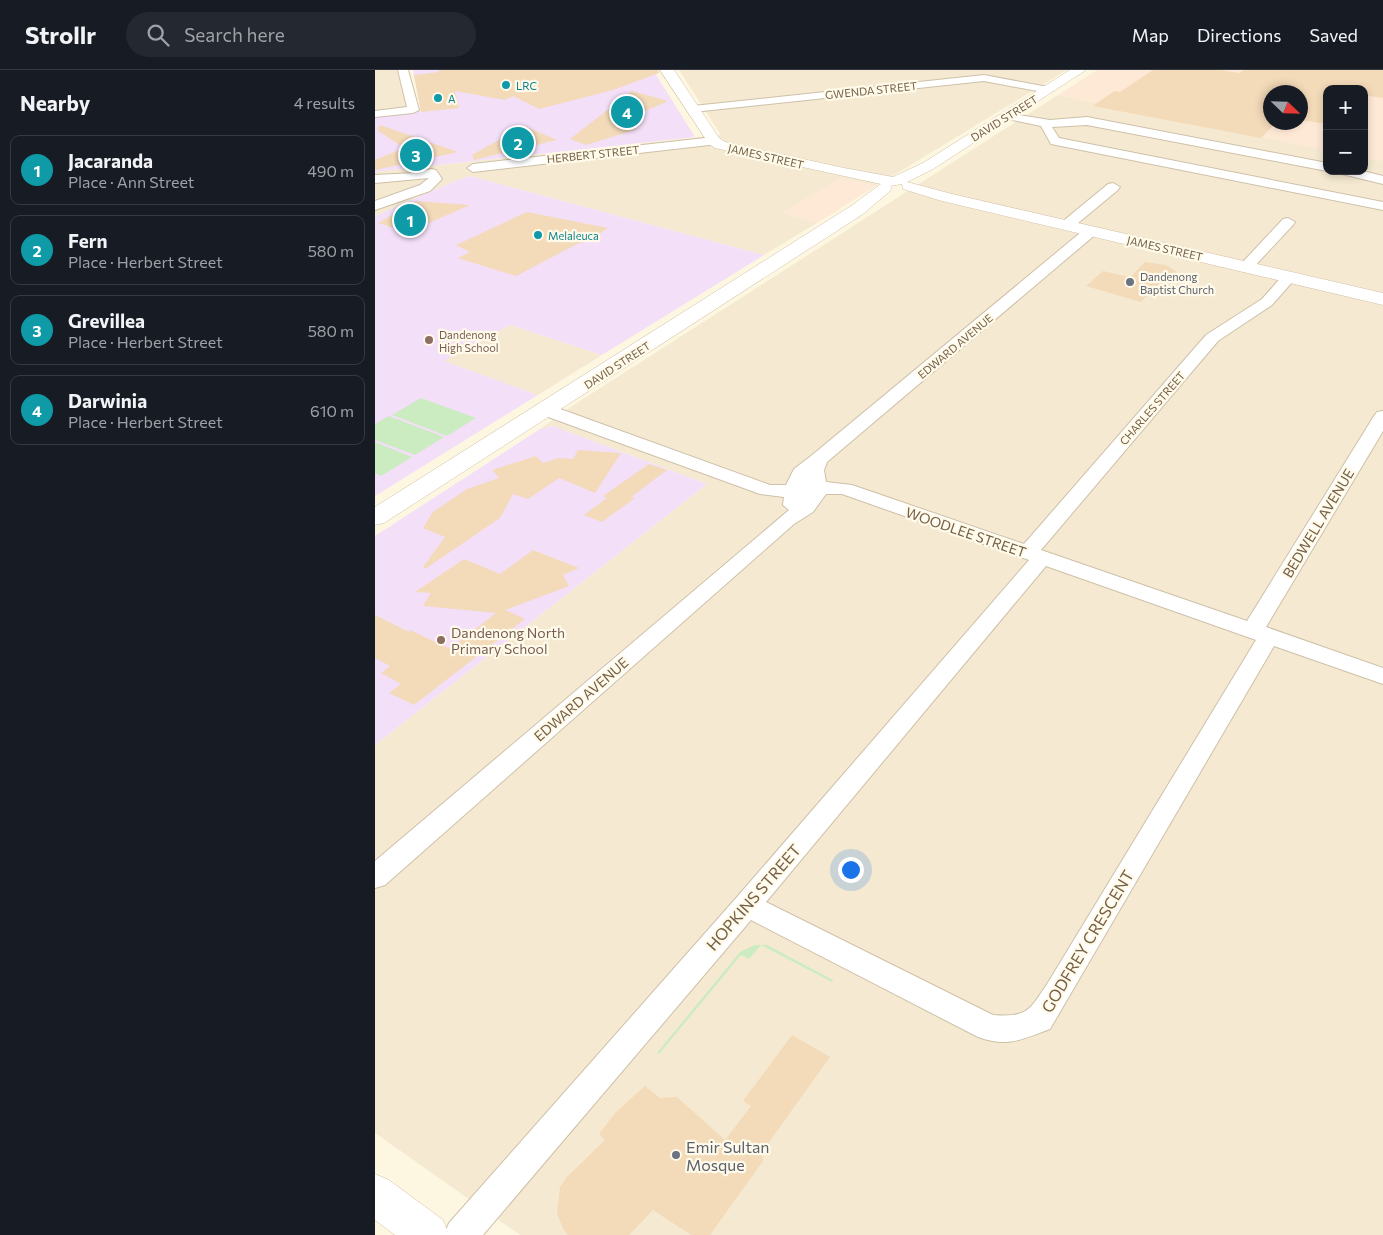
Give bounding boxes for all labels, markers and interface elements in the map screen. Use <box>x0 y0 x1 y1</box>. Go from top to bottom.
search box <box>126 12 476 57</box>
text: Strollr <box>25 20 96 49</box>
icon: search <box>144 21 172 49</box>
text: Search here <box>184 23 285 46</box>
text: Map <box>1132 24 1169 46</box>
text: Directions <box>1197 24 1281 46</box>
text: Saved <box>1309 24 1358 46</box>
marker: LRC <box>500 79 512 91</box>
place label: LRC <box>516 79 537 92</box>
street label: GWENDA STREET <box>824 79 918 101</box>
north arrow <box>1263 85 1308 130</box>
map controls <box>1323 85 1368 175</box>
button: + <box>1323 85 1368 130</box>
text: Nearby <box>20 90 90 115</box>
marker: A <box>432 92 444 104</box>
place label: A <box>448 92 456 105</box>
street label: DAVID STREET <box>968 92 1040 144</box>
text: 4 results <box>294 93 355 112</box>
pin: 4 <box>611 93 643 131</box>
pin: 2 <box>502 124 534 162</box>
button: − <box>1323 130 1368 175</box>
pin: 3 <box>400 136 432 174</box>
street label: JAMES STREET <box>727 141 805 172</box>
street label: HERBERT STREET <box>546 143 640 165</box>
text: Jacaranda <box>68 149 153 172</box>
text: 1 <box>33 161 41 180</box>
text: 490 m <box>307 161 354 180</box>
text: Place · Ann Street <box>68 172 194 191</box>
pin: 1 <box>394 201 426 239</box>
text: Fern <box>68 229 108 252</box>
marker: Melaleuca <box>532 229 544 241</box>
place label: Melaleuca <box>548 229 599 242</box>
street label: JAMES STREET <box>1126 233 1204 264</box>
text: 2 <box>32 241 42 260</box>
text: 580 m <box>308 241 354 260</box>
text: Place · Herbert Street <box>68 252 223 271</box>
place label: Dandenong Baptist Church <box>1140 270 1214 296</box>
marker: Dandenong Baptist Church <box>1124 276 1136 288</box>
text: Grevillea <box>68 309 145 332</box>
street label: EDWARD AVENUE <box>915 311 995 381</box>
text: 3 <box>32 321 42 340</box>
text: 580 m <box>308 321 354 340</box>
place label: Dandenong High School <box>439 328 499 354</box>
text: Place · Herbert Street <box>68 332 223 351</box>
marker: Dandenong High School <box>423 334 435 346</box>
street label: DAVID STREET <box>581 339 653 391</box>
street label: CHARLES STREET <box>1117 369 1187 447</box>
text: Darwinia <box>68 389 147 412</box>
text: 4 <box>32 401 42 420</box>
text: 610 m <box>310 401 354 420</box>
text: Place · Herbert Street <box>68 412 223 431</box>
street label: BEDWELL AVENUE <box>1279 465 1357 581</box>
street label: WOODLEE STREET <box>903 503 1029 561</box>
place label: Dandenong North Primary School <box>451 624 565 657</box>
marker: Dandenong North Primary School <box>435 634 447 646</box>
street label: EDWARD AVENUE <box>530 653 632 745</box>
street label: HOPKINS STREET <box>702 840 804 954</box>
your location <box>838 857 864 883</box>
street label: GODFREY CRESCENT <box>1037 866 1137 1016</box>
place label: Emir Sultan Mosque <box>686 1137 770 1174</box>
marker: Emir Sultan Mosque <box>670 1149 682 1161</box>

